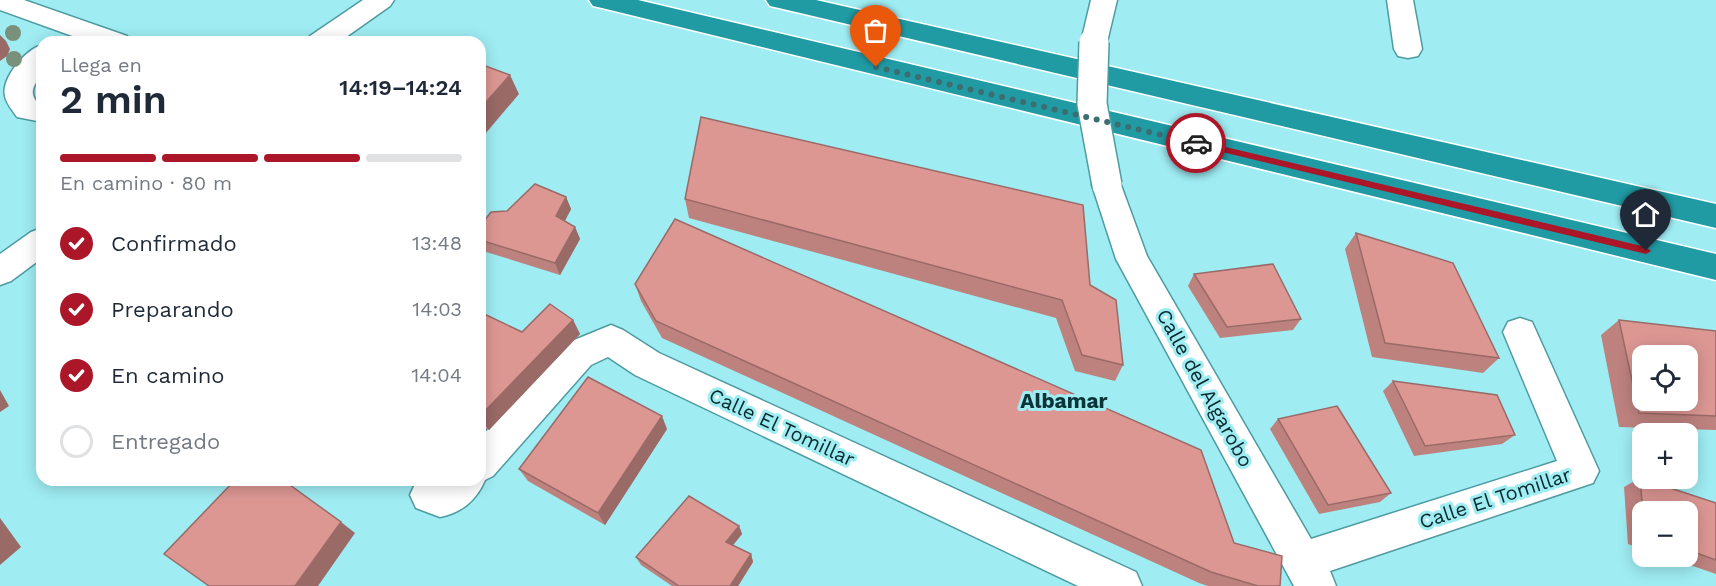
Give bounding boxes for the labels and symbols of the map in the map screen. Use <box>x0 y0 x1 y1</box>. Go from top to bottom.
pin <box>850 5 901 67</box>
courier <box>1166 113 1226 173</box>
pin <box>1620 189 1671 251</box>
street label: Calle del Algarobo <box>1152 305 1258 471</box>
street label: Calle El Tomillar <box>705 383 859 471</box>
district label: Albamar <box>1020 388 1108 413</box>
street label: Calle El Tomillar <box>1416 462 1574 534</box>

